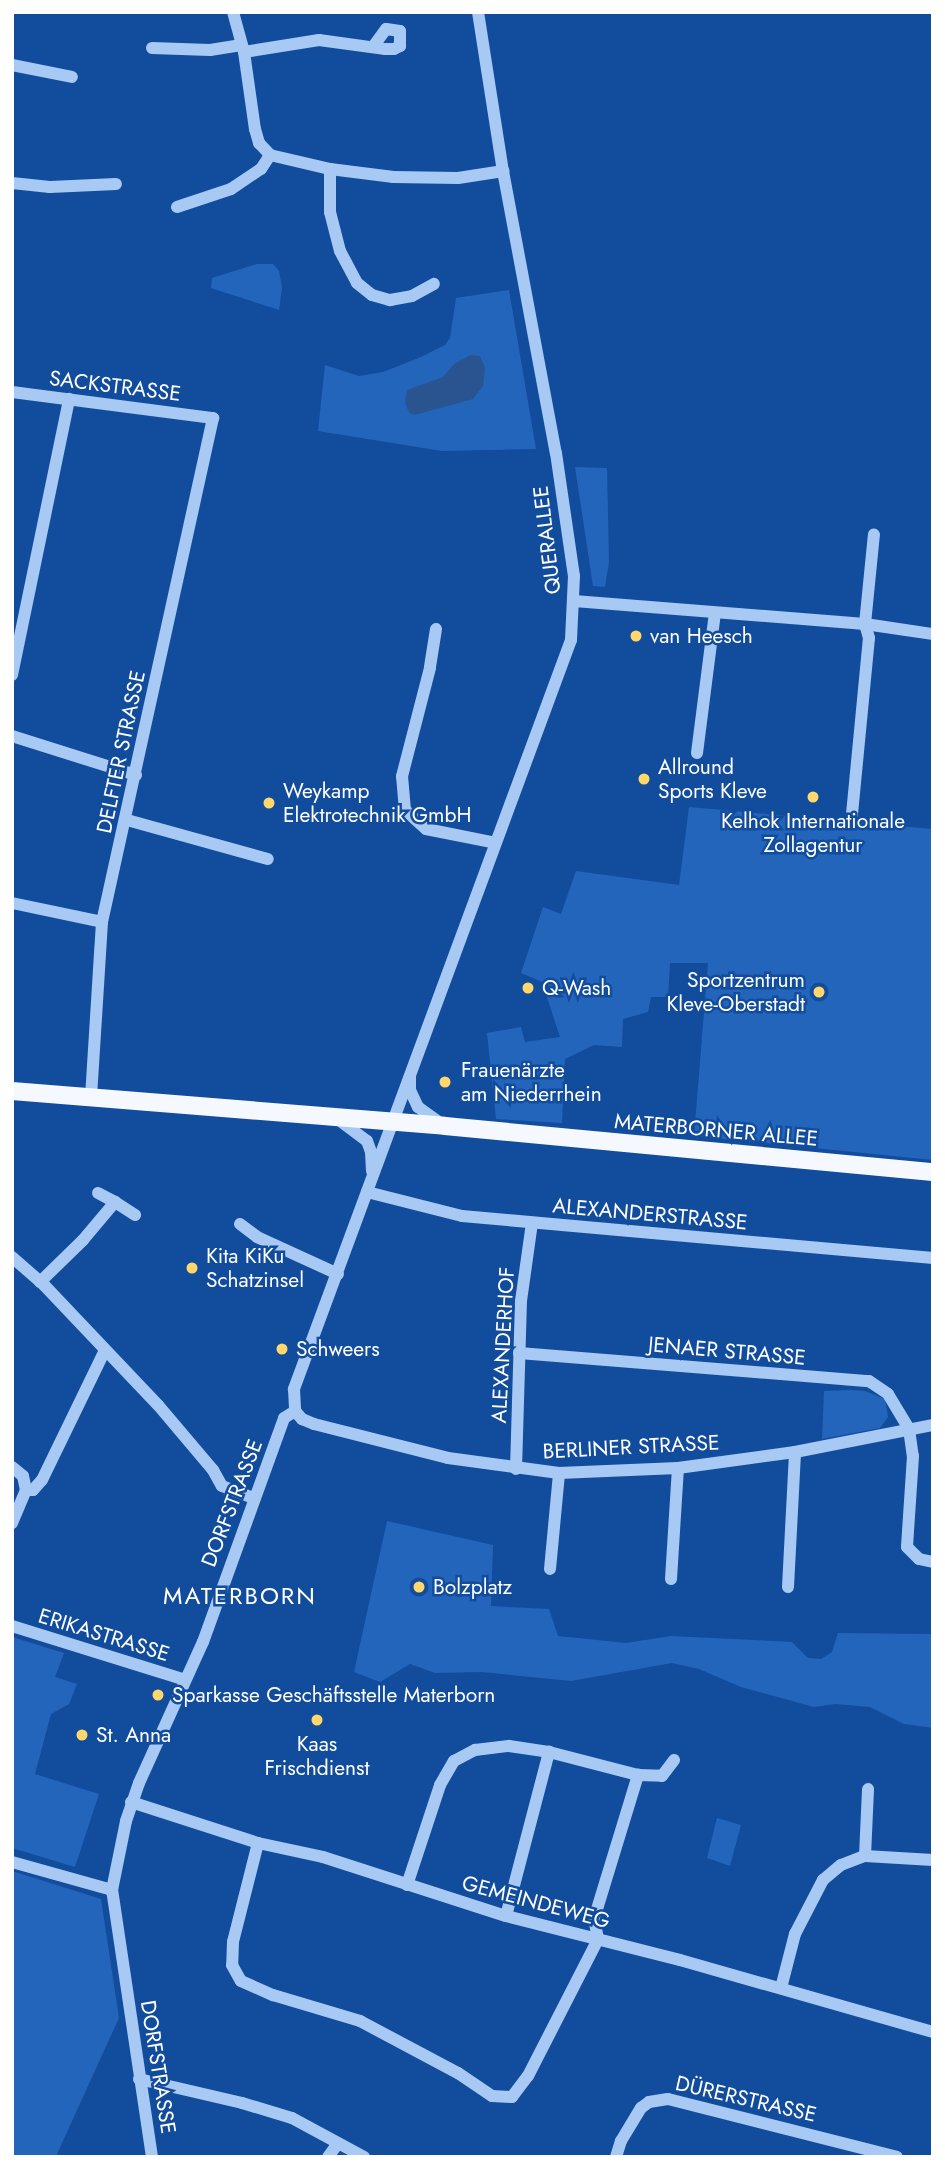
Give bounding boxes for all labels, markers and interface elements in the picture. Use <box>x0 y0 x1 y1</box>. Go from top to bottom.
street label: SACKSTRASSE <box>48 365 182 407</box>
street label: QUERALLEE <box>528 484 566 596</box>
place label: van Heesch <box>650 623 753 649</box>
marker: van Heesch <box>628 628 644 644</box>
street label: DELFTER STRASSE <box>91 668 151 836</box>
place label: Allround Sports Kleve <box>658 754 767 804</box>
marker: Allround Sports Kleve <box>636 771 652 787</box>
place label: Weykamp Elektrotechnik GmbH <box>283 778 471 828</box>
marker: Kelhok Internationale Zollagentur <box>805 789 821 805</box>
marker: Weykamp Elektrotechnik GmbH <box>261 795 277 811</box>
place label: Kelhok Internationale Zollagentur <box>721 808 905 858</box>
place label: Sportzentrum Kleve-Oberstadt <box>666 967 805 1017</box>
place label: Q-Wash <box>542 975 611 1001</box>
marker: Q-Wash <box>520 980 536 996</box>
marker: Sportzentrum Kleve-Oberstadt <box>811 984 827 1000</box>
place label: Frauenärzte am Niederrhein <box>461 1057 602 1107</box>
marker: Frauenärzte am Niederrhein <box>435 1072 455 1092</box>
street label: MATERBORNER ALLEE <box>613 1109 819 1151</box>
street label: ALEXANDERSTRASSE <box>551 1193 749 1235</box>
place label: Kita KiKu Schatzinsel <box>206 1243 304 1293</box>
marker: Kita KiKu Schatzinsel <box>184 1260 200 1276</box>
street label: ALEXANDERHOF <box>486 1266 520 1424</box>
street label: JENAER STRASSE <box>647 1332 807 1370</box>
place label: Schweers <box>296 1336 380 1362</box>
marker: Schweers <box>274 1341 290 1357</box>
street label: BERLINER STRASSE <box>542 1430 720 1464</box>
street label: DORFSTRASSE <box>196 1436 268 1570</box>
place label: Bolzplatz <box>433 1574 512 1600</box>
marker: Bolzplatz <box>411 1579 427 1595</box>
district label: MATERBORN <box>164 1582 316 1610</box>
street label: ERIKASTRASSE <box>35 1603 173 1667</box>
place label: Sparkasse Geschäftsstelle Materborn <box>172 1682 495 1708</box>
marker: Sparkasse Geschäftsstelle Materborn <box>150 1687 166 1703</box>
marker: Kaas Frischdienst <box>309 1712 325 1728</box>
place label: St. Anna <box>96 1722 171 1748</box>
marker: St. Anna <box>74 1727 90 1743</box>
place label: Kaas Frischdienst <box>264 1731 370 1781</box>
street label: GEMEINDEWEG <box>459 1870 613 1934</box>
street label: DORFSTRASSE <box>135 1999 181 2135</box>
street label: DÜRERSTRASSE <box>673 2071 819 2127</box>

